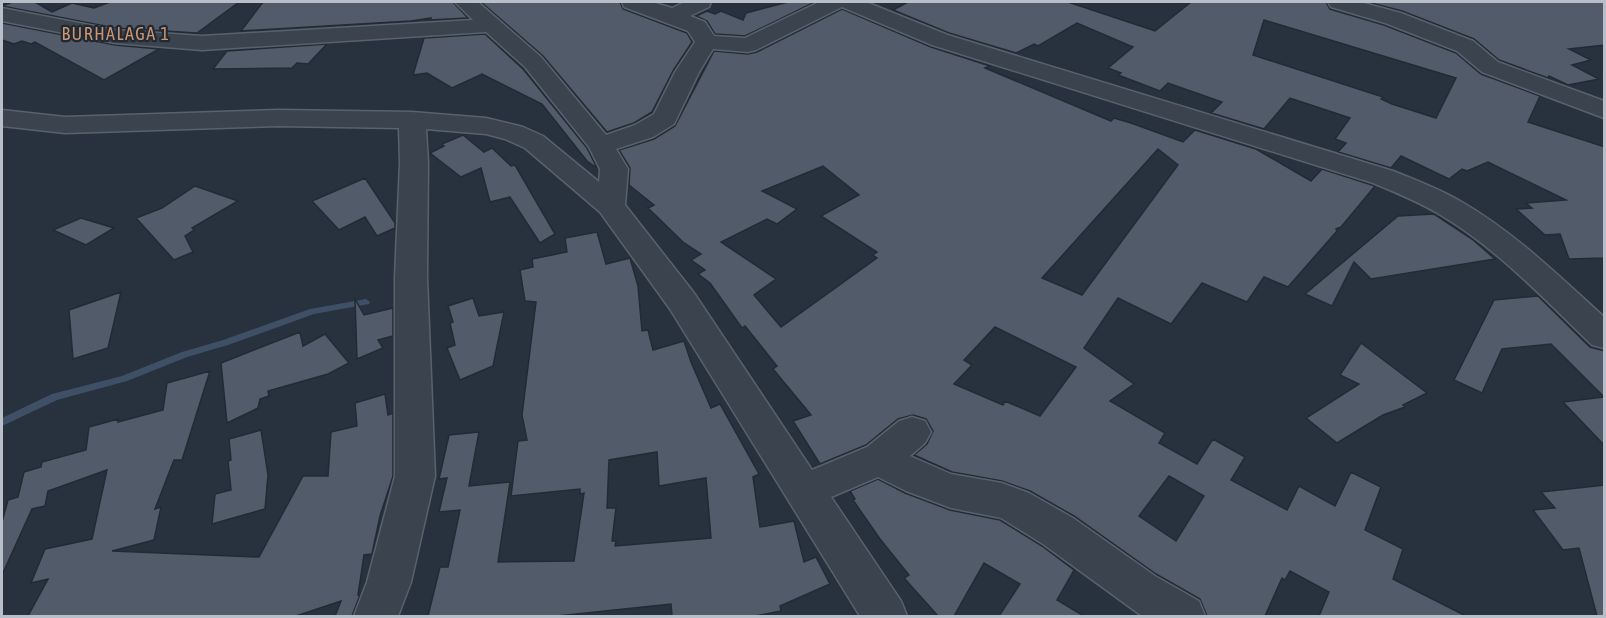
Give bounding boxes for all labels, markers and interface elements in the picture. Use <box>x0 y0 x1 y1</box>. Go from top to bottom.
district label: BURHALAGA 1 <box>61 23 171 44</box>

